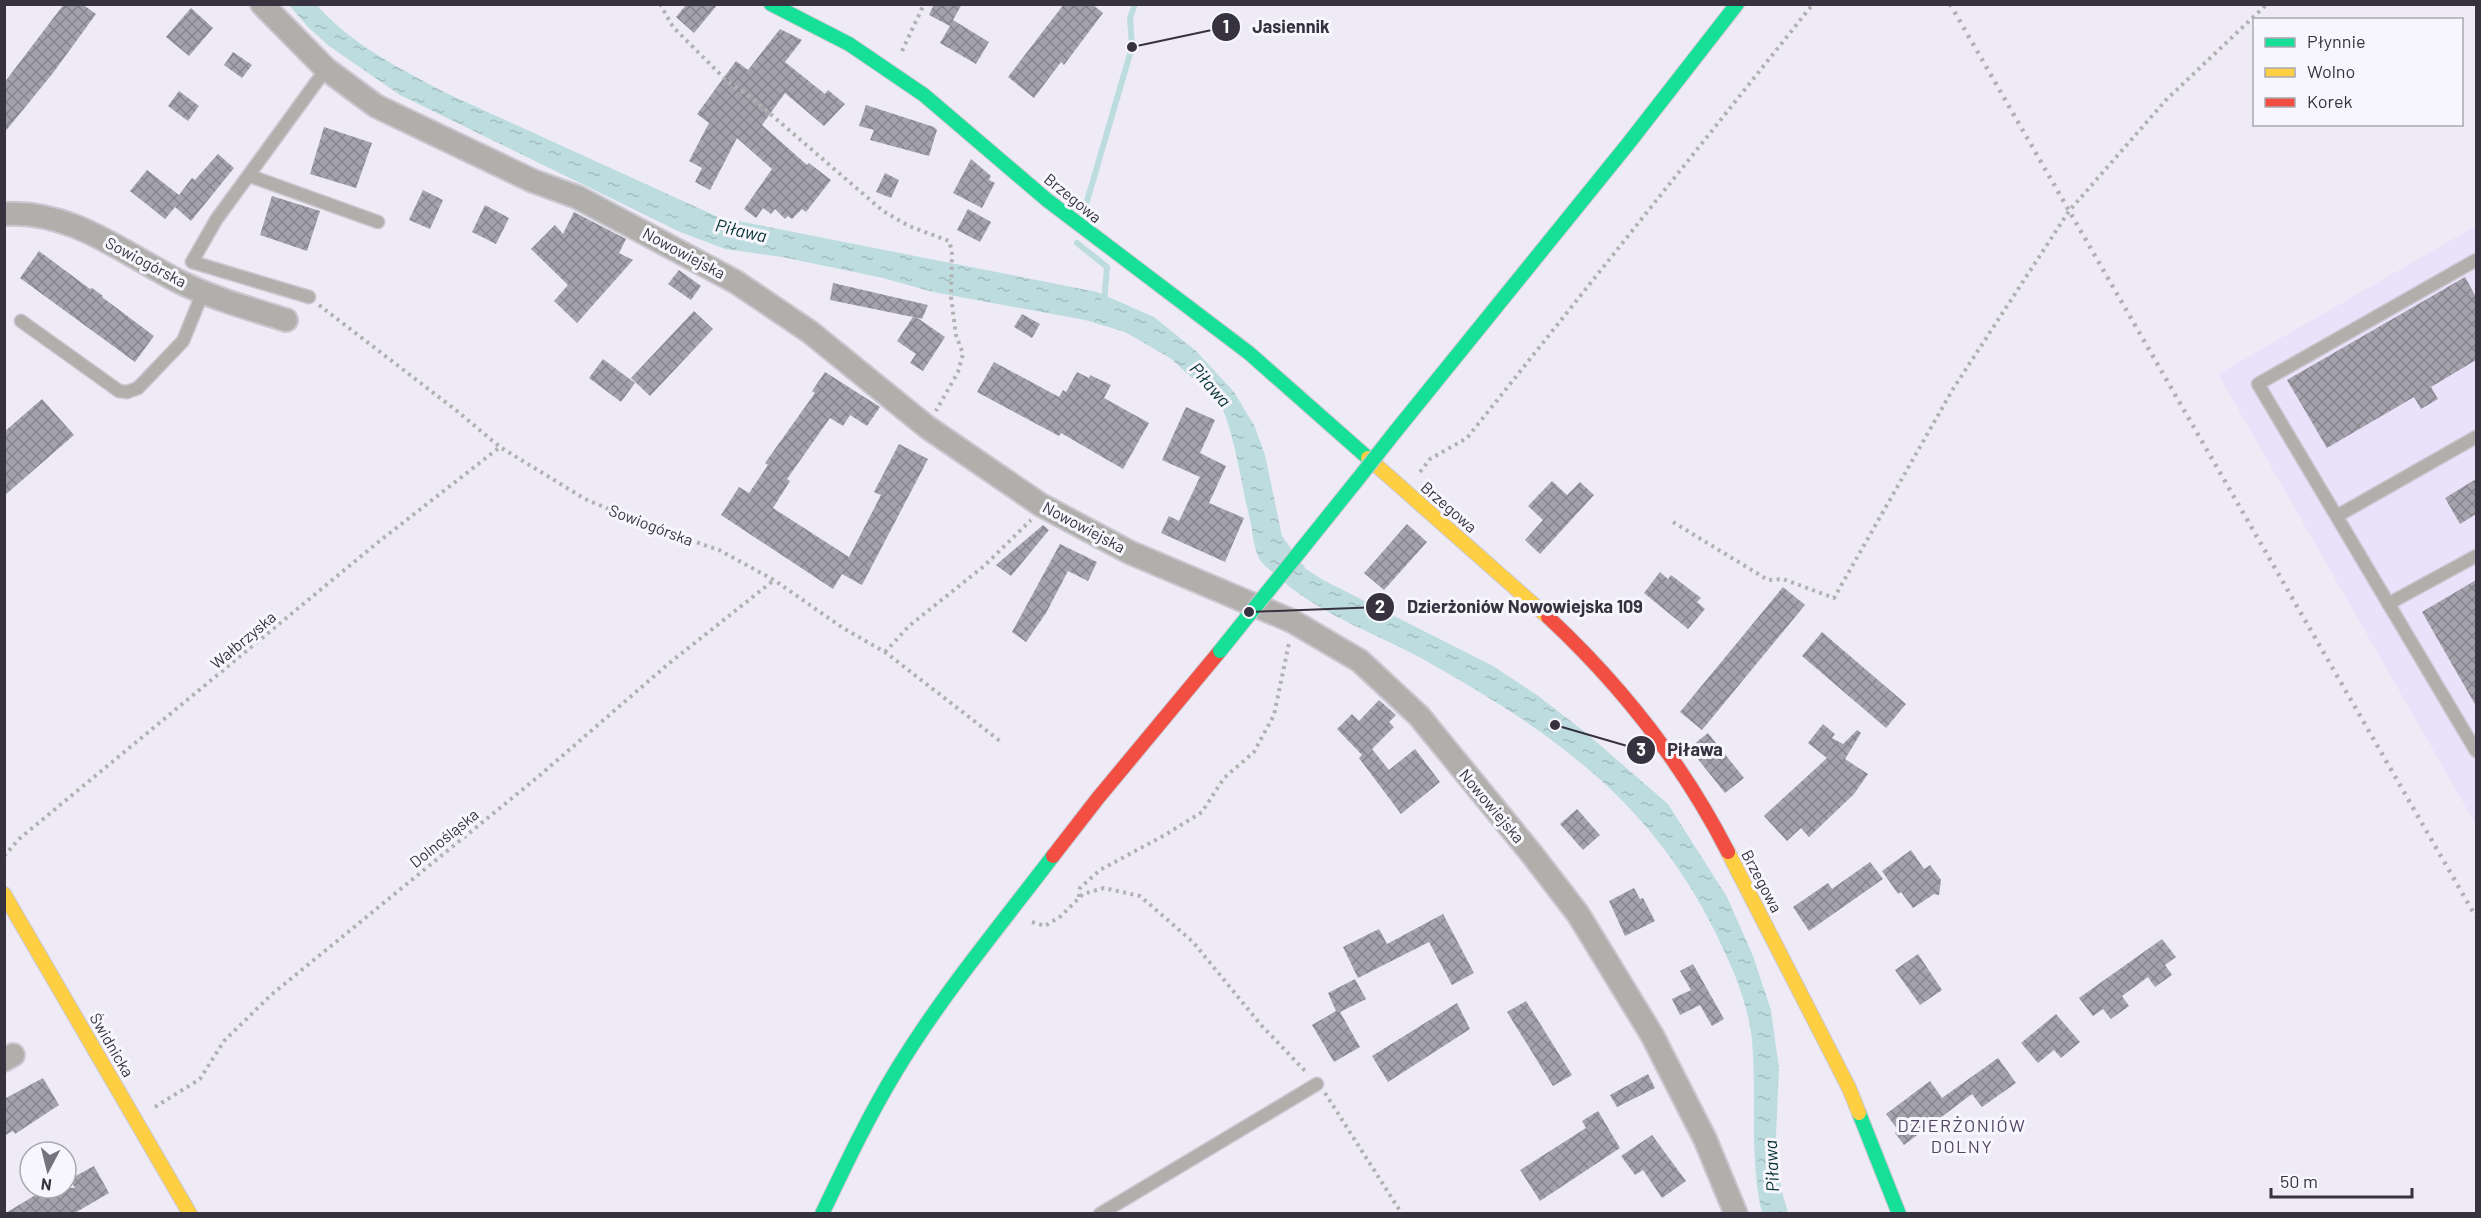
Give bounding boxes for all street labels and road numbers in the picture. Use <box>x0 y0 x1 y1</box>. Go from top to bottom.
street label: Brzegowa <box>1041 169 1106 226</box>
street label: Nowowiejska <box>640 223 729 282</box>
street label: Sowiogórska <box>103 232 190 291</box>
street label: Brzegowa <box>1417 477 1481 536</box>
street label: Nowowiejska <box>1040 497 1129 556</box>
street label: Sowiogórska <box>606 500 696 549</box>
street label: Wałbrzyska <box>206 607 279 672</box>
street label: Nowowiejska <box>1456 765 1529 847</box>
street label: Dolnośląska <box>406 804 482 871</box>
street label: Brzegowa <box>1738 846 1787 915</box>
street label: Świdnicka <box>87 1009 138 1080</box>

